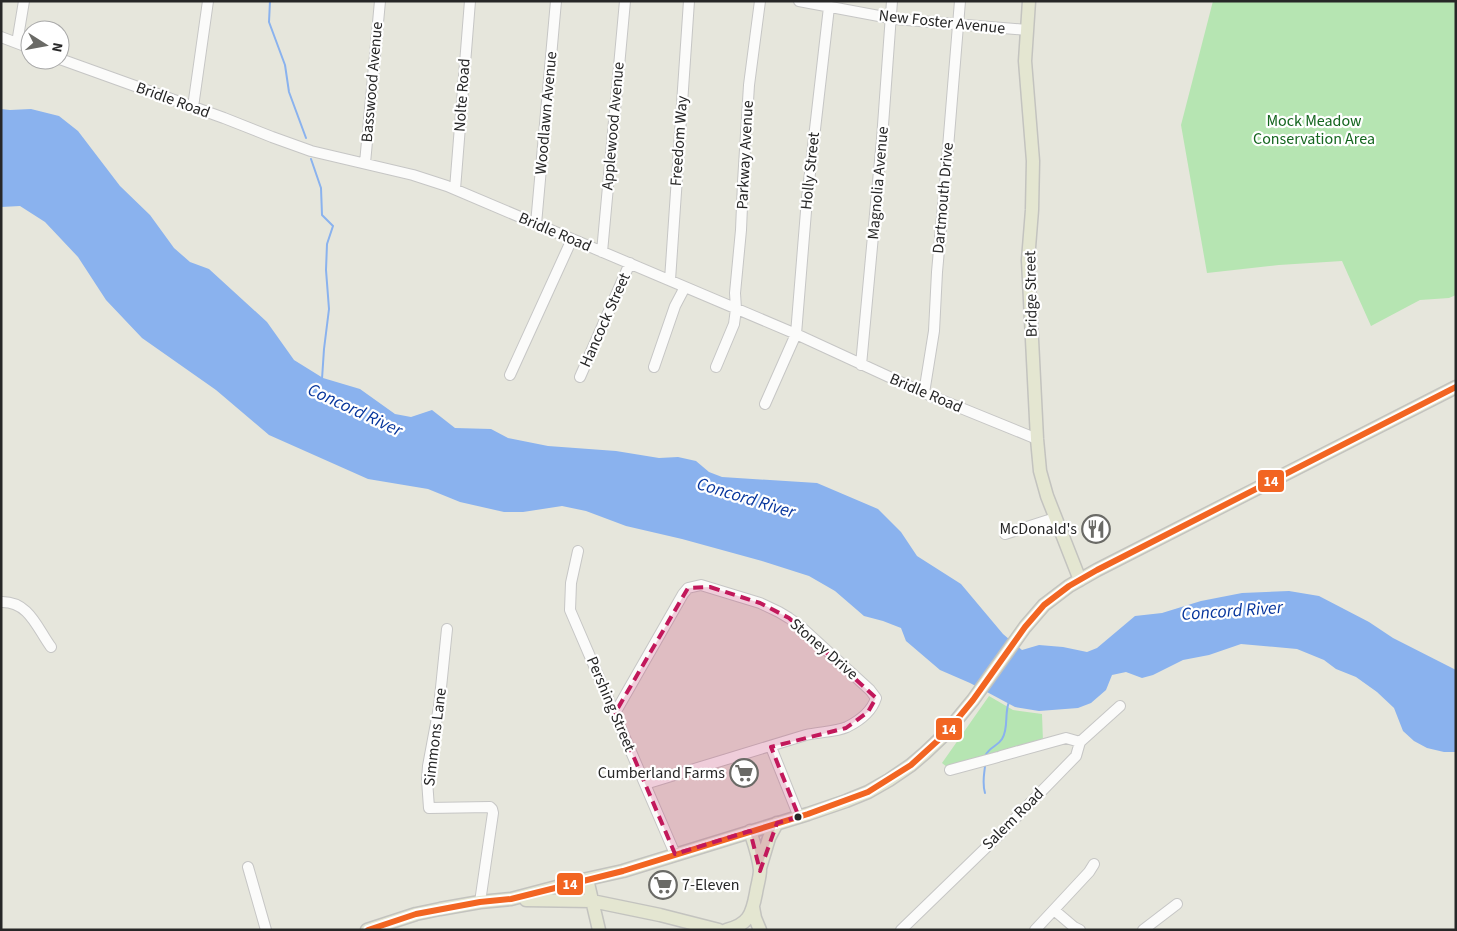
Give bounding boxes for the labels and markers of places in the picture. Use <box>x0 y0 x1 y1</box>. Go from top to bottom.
restaurant icon: McDonald's <box>1081 514 1111 544</box>
place label: McDonald's <box>999 518 1077 540</box>
supermarket icon: Cumberland Farms <box>729 758 759 788</box>
place label: Cumberland Farms <box>598 762 725 784</box>
unlabelled marker <box>793 812 803 822</box>
supermarket icon: 7-Eleven <box>648 870 678 900</box>
place label: 7-Eleven <box>682 874 740 896</box>

